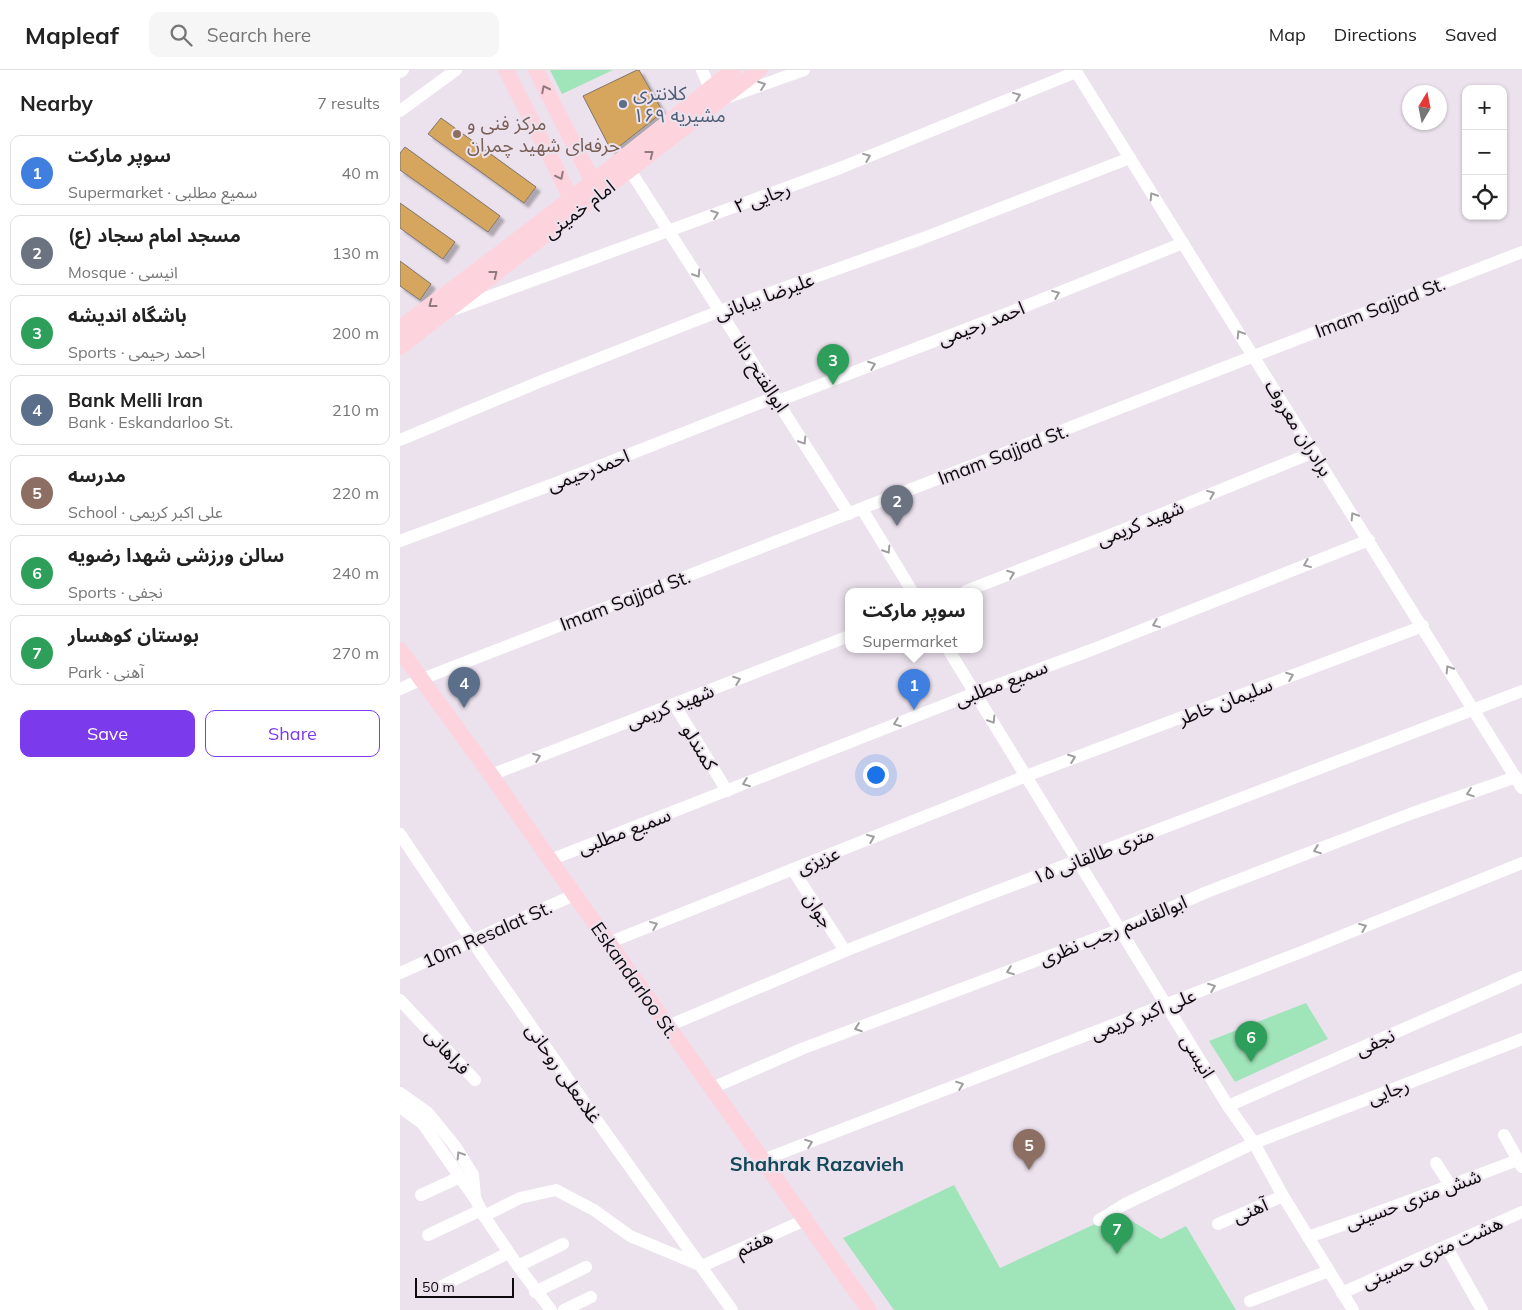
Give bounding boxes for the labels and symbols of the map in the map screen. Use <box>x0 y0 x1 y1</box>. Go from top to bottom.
place label: کلانتری ۱۶۹ مشیریه <box>633 81 726 127</box>
one-way arrow <box>757 81 766 91</box>
one-way arrow <box>541 85 551 94</box>
north arrow <box>1402 85 1447 130</box>
one-way arrow <box>1013 91 1021 101</box>
marker: کلانتری ۱۶۹ مشیریه <box>617 98 629 110</box>
place label: مرکز فنی و حرفه‌ای شهید چمران <box>467 111 620 158</box>
marker: مرکز فنی و حرفه‌ای شهید چمران <box>451 128 463 140</box>
one-way arrow <box>645 151 654 160</box>
one-way arrow <box>862 153 871 163</box>
one-way arrow <box>553 171 564 180</box>
street label: امام خمینی <box>538 174 622 246</box>
street label: رجایی ۲ <box>730 176 794 218</box>
one-way arrow <box>1150 192 1160 201</box>
one-way arrow <box>710 210 719 220</box>
street label: علیرضا بیابانی <box>711 267 817 325</box>
one-way arrow <box>690 269 700 278</box>
one-way arrow <box>488 271 497 280</box>
street label: Imam Sajjad St. <box>1311 271 1449 343</box>
one-way arrow <box>1051 289 1060 300</box>
street label: احمد رحیمی <box>934 295 1028 351</box>
one-way arrow <box>428 298 438 307</box>
one-way arrow <box>1236 330 1246 339</box>
street label: ابوالفتح دانا <box>725 331 795 418</box>
pin: 3 <box>817 344 849 385</box>
one-way arrow <box>867 360 876 371</box>
street label: برادران معروف <box>1260 375 1338 481</box>
street label: Imam Sajjad St. <box>934 418 1072 490</box>
one-way arrow <box>797 435 806 444</box>
street label: احمدرحیمی <box>543 443 633 497</box>
pin: 2 <box>881 485 913 526</box>
one-way arrow <box>1206 490 1215 500</box>
street label: شهید کریمی <box>1093 495 1187 551</box>
one-way arrow <box>1350 512 1360 521</box>
one-way arrow <box>881 545 890 554</box>
one-way arrow <box>1303 558 1312 568</box>
street label: Imam Sajjad St. <box>556 564 694 636</box>
one-way arrow <box>1006 569 1015 580</box>
one-way arrow <box>1152 618 1161 628</box>
street label: سمیع مطلبی <box>951 654 1052 715</box>
one-way arrow <box>1446 665 1456 674</box>
pin: 4 <box>448 667 480 708</box>
pin: 1 <box>898 669 930 710</box>
street label: سلیمان خاطر <box>1173 672 1276 730</box>
one-way arrow <box>1285 672 1293 682</box>
one-way arrow <box>732 676 741 686</box>
street label: شهید کریمی <box>623 678 717 734</box>
one-way arrow <box>986 714 995 724</box>
one-way arrow <box>893 717 902 728</box>
street label: کمندلو <box>677 720 724 775</box>
one-way arrow <box>532 753 541 764</box>
one-way arrow <box>1067 754 1076 764</box>
your location <box>863 762 889 788</box>
one-way arrow <box>742 777 751 787</box>
one-way arrow <box>1466 787 1475 797</box>
street label: سمیع مطلبی <box>574 802 675 863</box>
street label: ۱۵ متری طالقانی <box>1029 821 1157 889</box>
one-way arrow <box>866 834 875 844</box>
street label: عزیزی <box>793 841 843 879</box>
one-way arrow <box>1314 844 1322 854</box>
street label: جوان <box>799 888 839 932</box>
street label: ابوالقاسم رجب نظری <box>1036 889 1192 973</box>
street label: 10m Resalat St. <box>419 895 555 973</box>
street label: Eskandarloo St. <box>586 917 684 1043</box>
one-way arrow <box>649 920 658 931</box>
one-way arrow <box>1358 923 1367 933</box>
one-way arrow <box>1006 965 1015 975</box>
street label: علی اکبر کریمی <box>1087 983 1199 1045</box>
one-way arrow <box>1207 983 1216 993</box>
street label: غلامعلی روحانی <box>521 1018 607 1128</box>
pin: 6 <box>1235 1021 1267 1062</box>
street label: فراهانی <box>420 1022 476 1080</box>
one-way arrow <box>854 1022 862 1032</box>
street label: نجفی <box>1352 1023 1398 1061</box>
street label: انیسی <box>1176 1030 1220 1082</box>
street label: رجایی <box>1364 1072 1412 1110</box>
one-way arrow <box>956 1081 964 1091</box>
pin: 5 <box>1013 1129 1045 1170</box>
one-way arrow <box>804 1139 812 1149</box>
one-way arrow <box>457 1151 467 1160</box>
district label: Shahrak Razavieh <box>730 1151 904 1176</box>
street label: شش متری حسینی <box>1342 1163 1484 1235</box>
street label: آهنی <box>1229 1191 1273 1228</box>
street label: هشت متری حسینی <box>1358 1210 1506 1294</box>
pin: 7 <box>1101 1213 1133 1254</box>
street label: هفتم <box>732 1224 778 1264</box>
scale bar <box>415 1275 514 1298</box>

